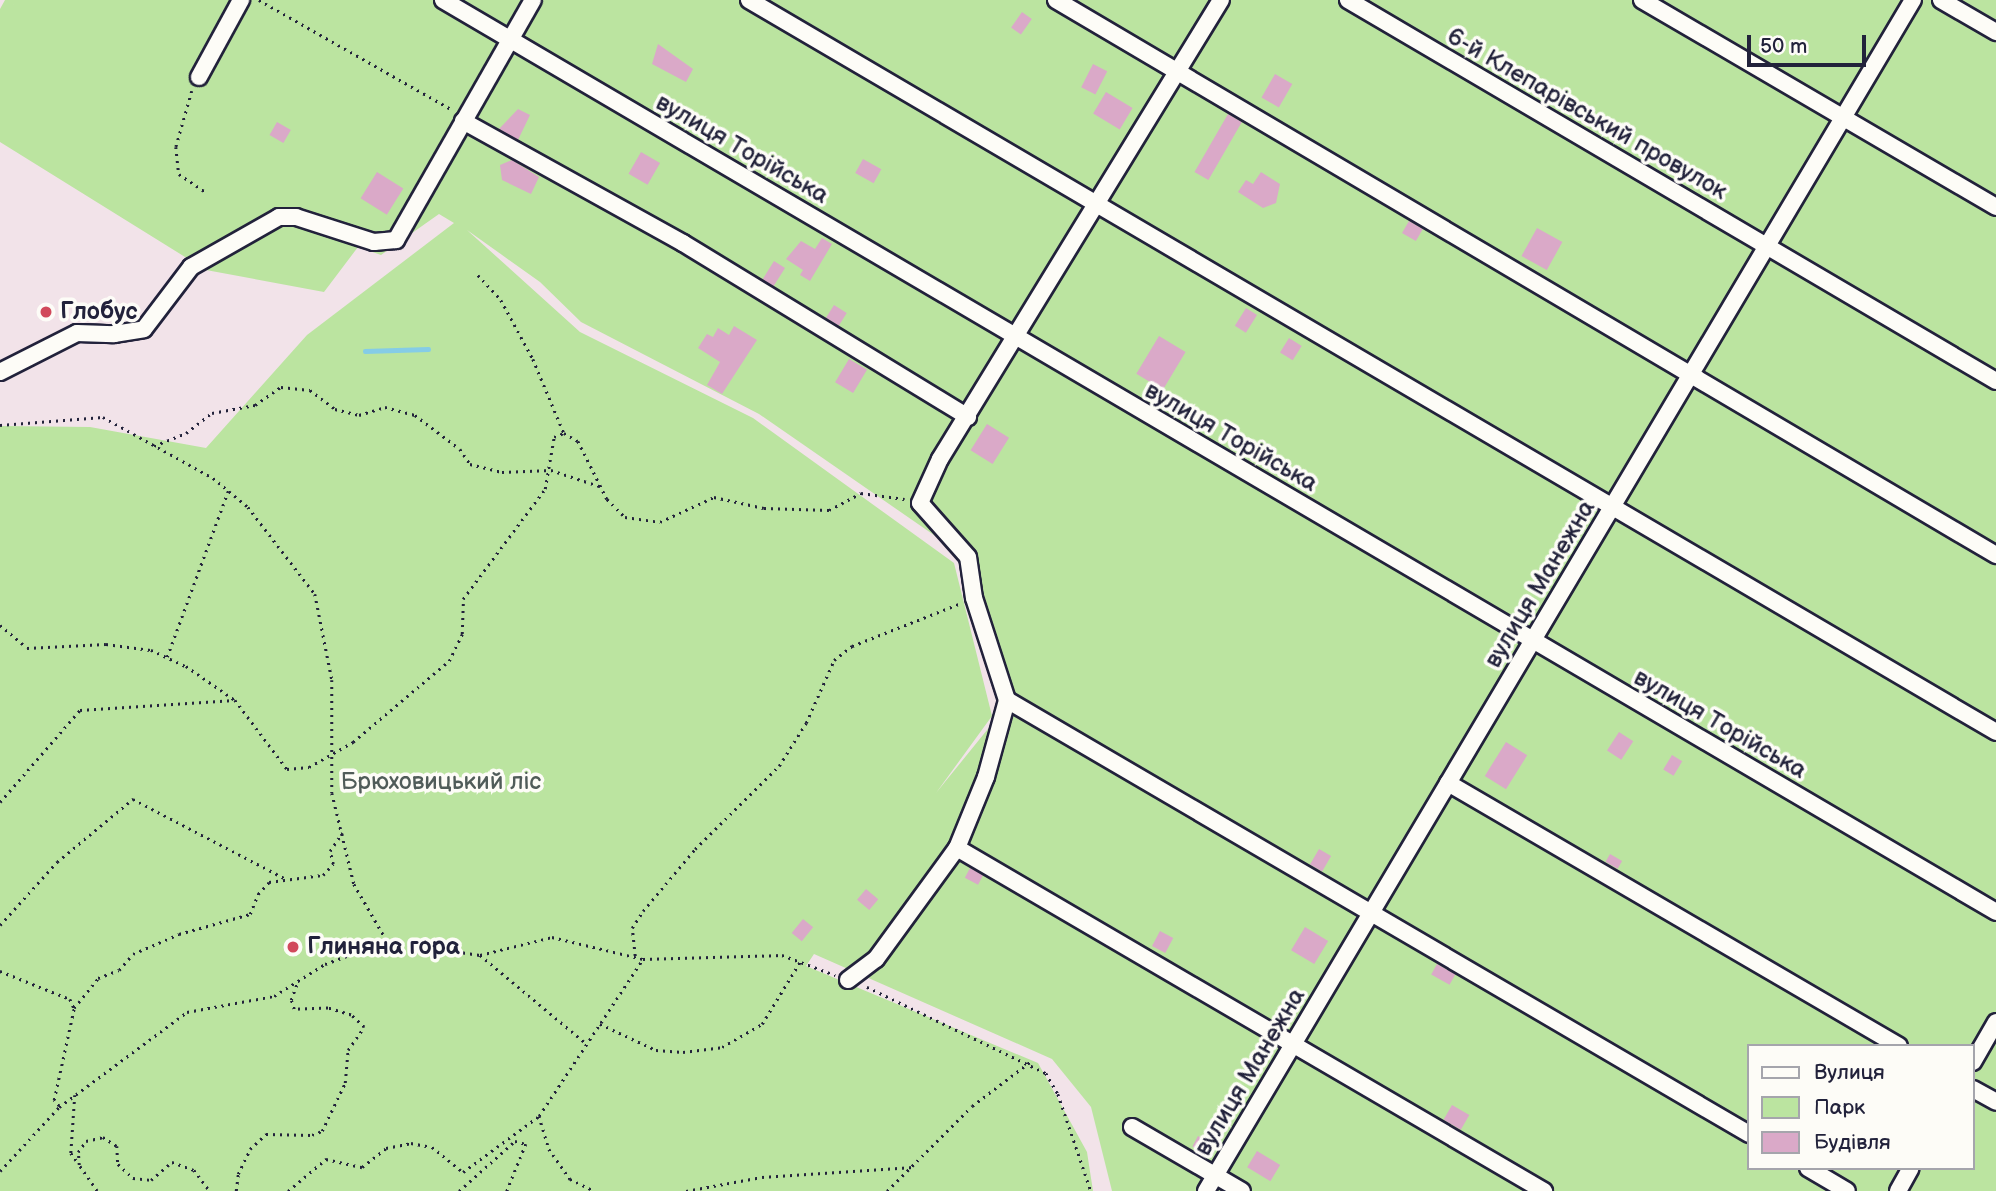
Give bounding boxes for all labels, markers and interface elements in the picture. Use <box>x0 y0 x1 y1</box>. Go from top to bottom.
scale bar <box>1751 21 1870 65</box>
street label: 6-й Клепарівський провулок <box>1442 22 1732 206</box>
text: 50 m <box>1760 34 1807 59</box>
street label: вулиця Торійська <box>651 88 833 210</box>
place label: Глобус <box>60 298 138 326</box>
marker: Глобус <box>38 304 54 320</box>
street label: вулиця Торійська <box>1140 376 1322 498</box>
street label: вулиця Манежна <box>1479 495 1601 673</box>
street label: вулиця Торійська <box>1629 663 1811 785</box>
park label: Брюховицький ліс <box>341 768 541 796</box>
place label: Глиняна гора <box>307 933 460 961</box>
marker: Глиняна гора <box>285 939 301 955</box>
street label: вулиця Манежна <box>1189 983 1311 1161</box>
legend <box>1748 1044 1975 1170</box>
text: Вулиця <box>1814 1060 1885 1085</box>
text: Парк <box>1814 1095 1865 1120</box>
text: Будівля <box>1814 1130 1891 1155</box>

